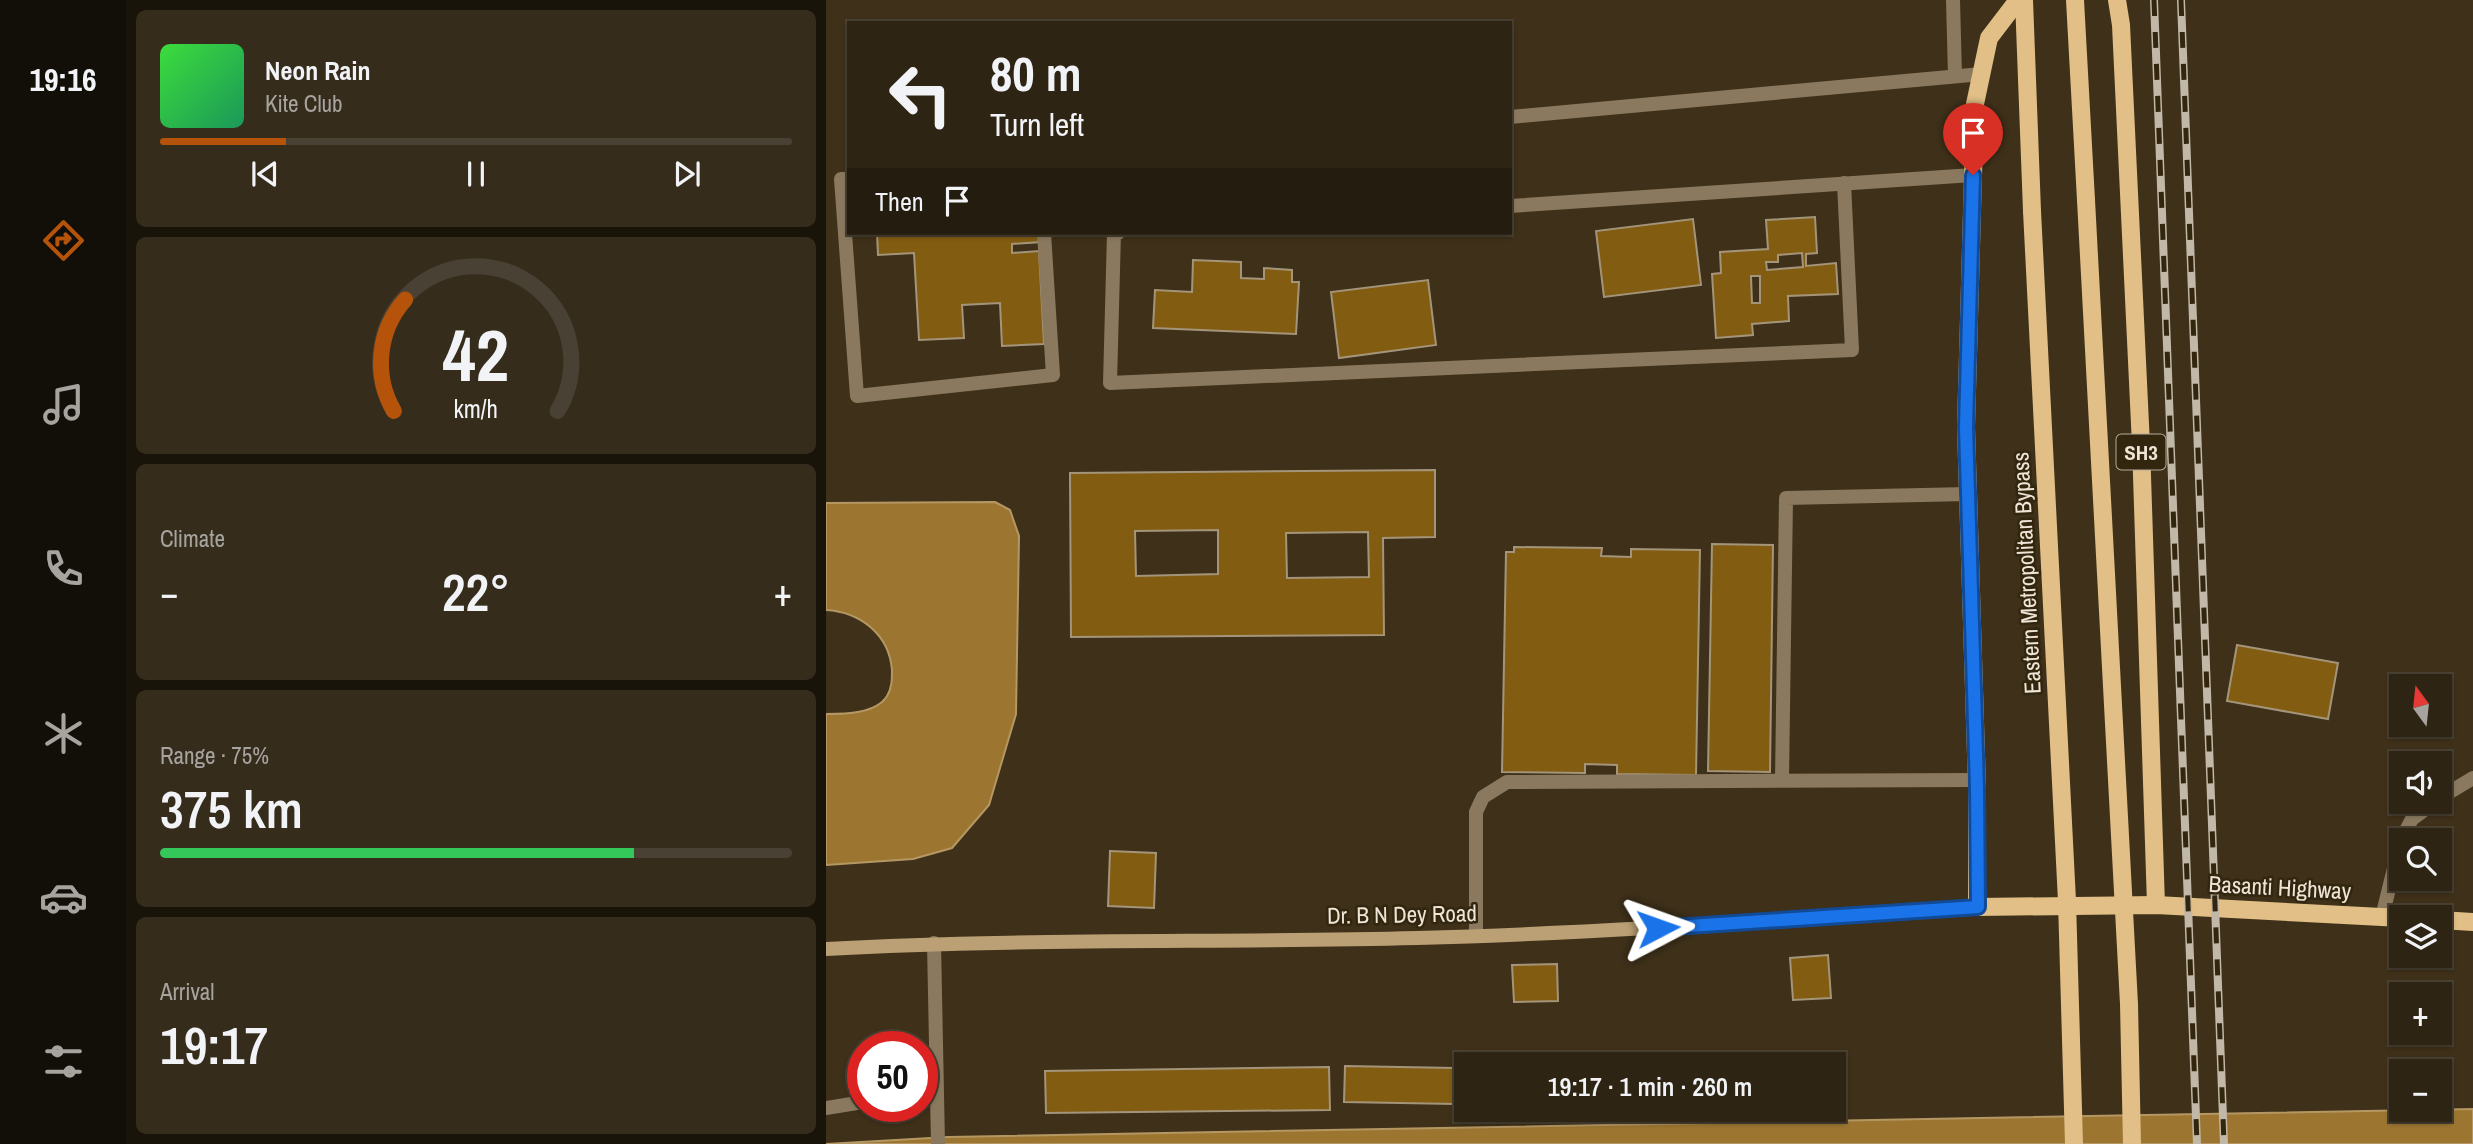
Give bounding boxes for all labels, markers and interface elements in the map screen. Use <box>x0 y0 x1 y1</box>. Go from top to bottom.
text: 80 m <box>990 40 1082 106</box>
icon: left <box>875 49 966 140</box>
text: Neon Rain <box>265 53 370 88</box>
text: 19:16 <box>29 58 97 101</box>
text: Kite Club <box>265 88 343 119</box>
text: Turn left <box>990 103 1084 146</box>
pin <box>1943 103 2003 175</box>
icon: arrive <box>1954 114 1992 152</box>
icon: previous <box>246 155 284 193</box>
icon: pause <box>457 155 495 193</box>
icon: next <box>668 155 706 193</box>
icon: arrive <box>938 182 976 220</box>
text: Then <box>875 184 924 219</box>
icon: directions <box>39 216 88 265</box>
text: 42 <box>443 307 509 405</box>
icon: music <box>39 380 88 429</box>
text: km/h <box>454 392 498 426</box>
road number: SH3 <box>2116 434 2166 470</box>
street label: Eastern Metropolitan Bypass <box>2004 451 2048 695</box>
text: Climate <box>160 523 225 554</box>
icon: phone <box>39 544 88 593</box>
text: 22° <box>442 557 510 627</box>
text: − <box>160 567 178 618</box>
text: + <box>774 567 792 618</box>
north arrow <box>2389 674 2452 737</box>
map controls <box>2389 674 2452 1122</box>
icon: climate <box>39 709 88 758</box>
text: Range · 75% <box>160 740 269 771</box>
button: sound <box>2389 751 2452 814</box>
text: 375 km <box>160 774 303 844</box>
button: search <box>2389 828 2452 891</box>
street label: Basanti Highway <box>2208 868 2353 906</box>
icon: car <box>39 873 88 922</box>
position arrow <box>1621 891 1695 965</box>
street label: Dr. B N Dey Road <box>1327 897 1477 931</box>
button: layers <box>2389 905 2452 968</box>
text: Arrival <box>160 976 215 1007</box>
button: + <box>2389 982 2452 1045</box>
text: 19:17 <box>160 1010 268 1080</box>
speed limit sign: 50 <box>847 1031 938 1122</box>
icon: filters <box>39 1037 88 1086</box>
button: − <box>2389 1059 2452 1122</box>
text: 19:17 · 1 min · 260 m <box>1548 1069 1752 1104</box>

